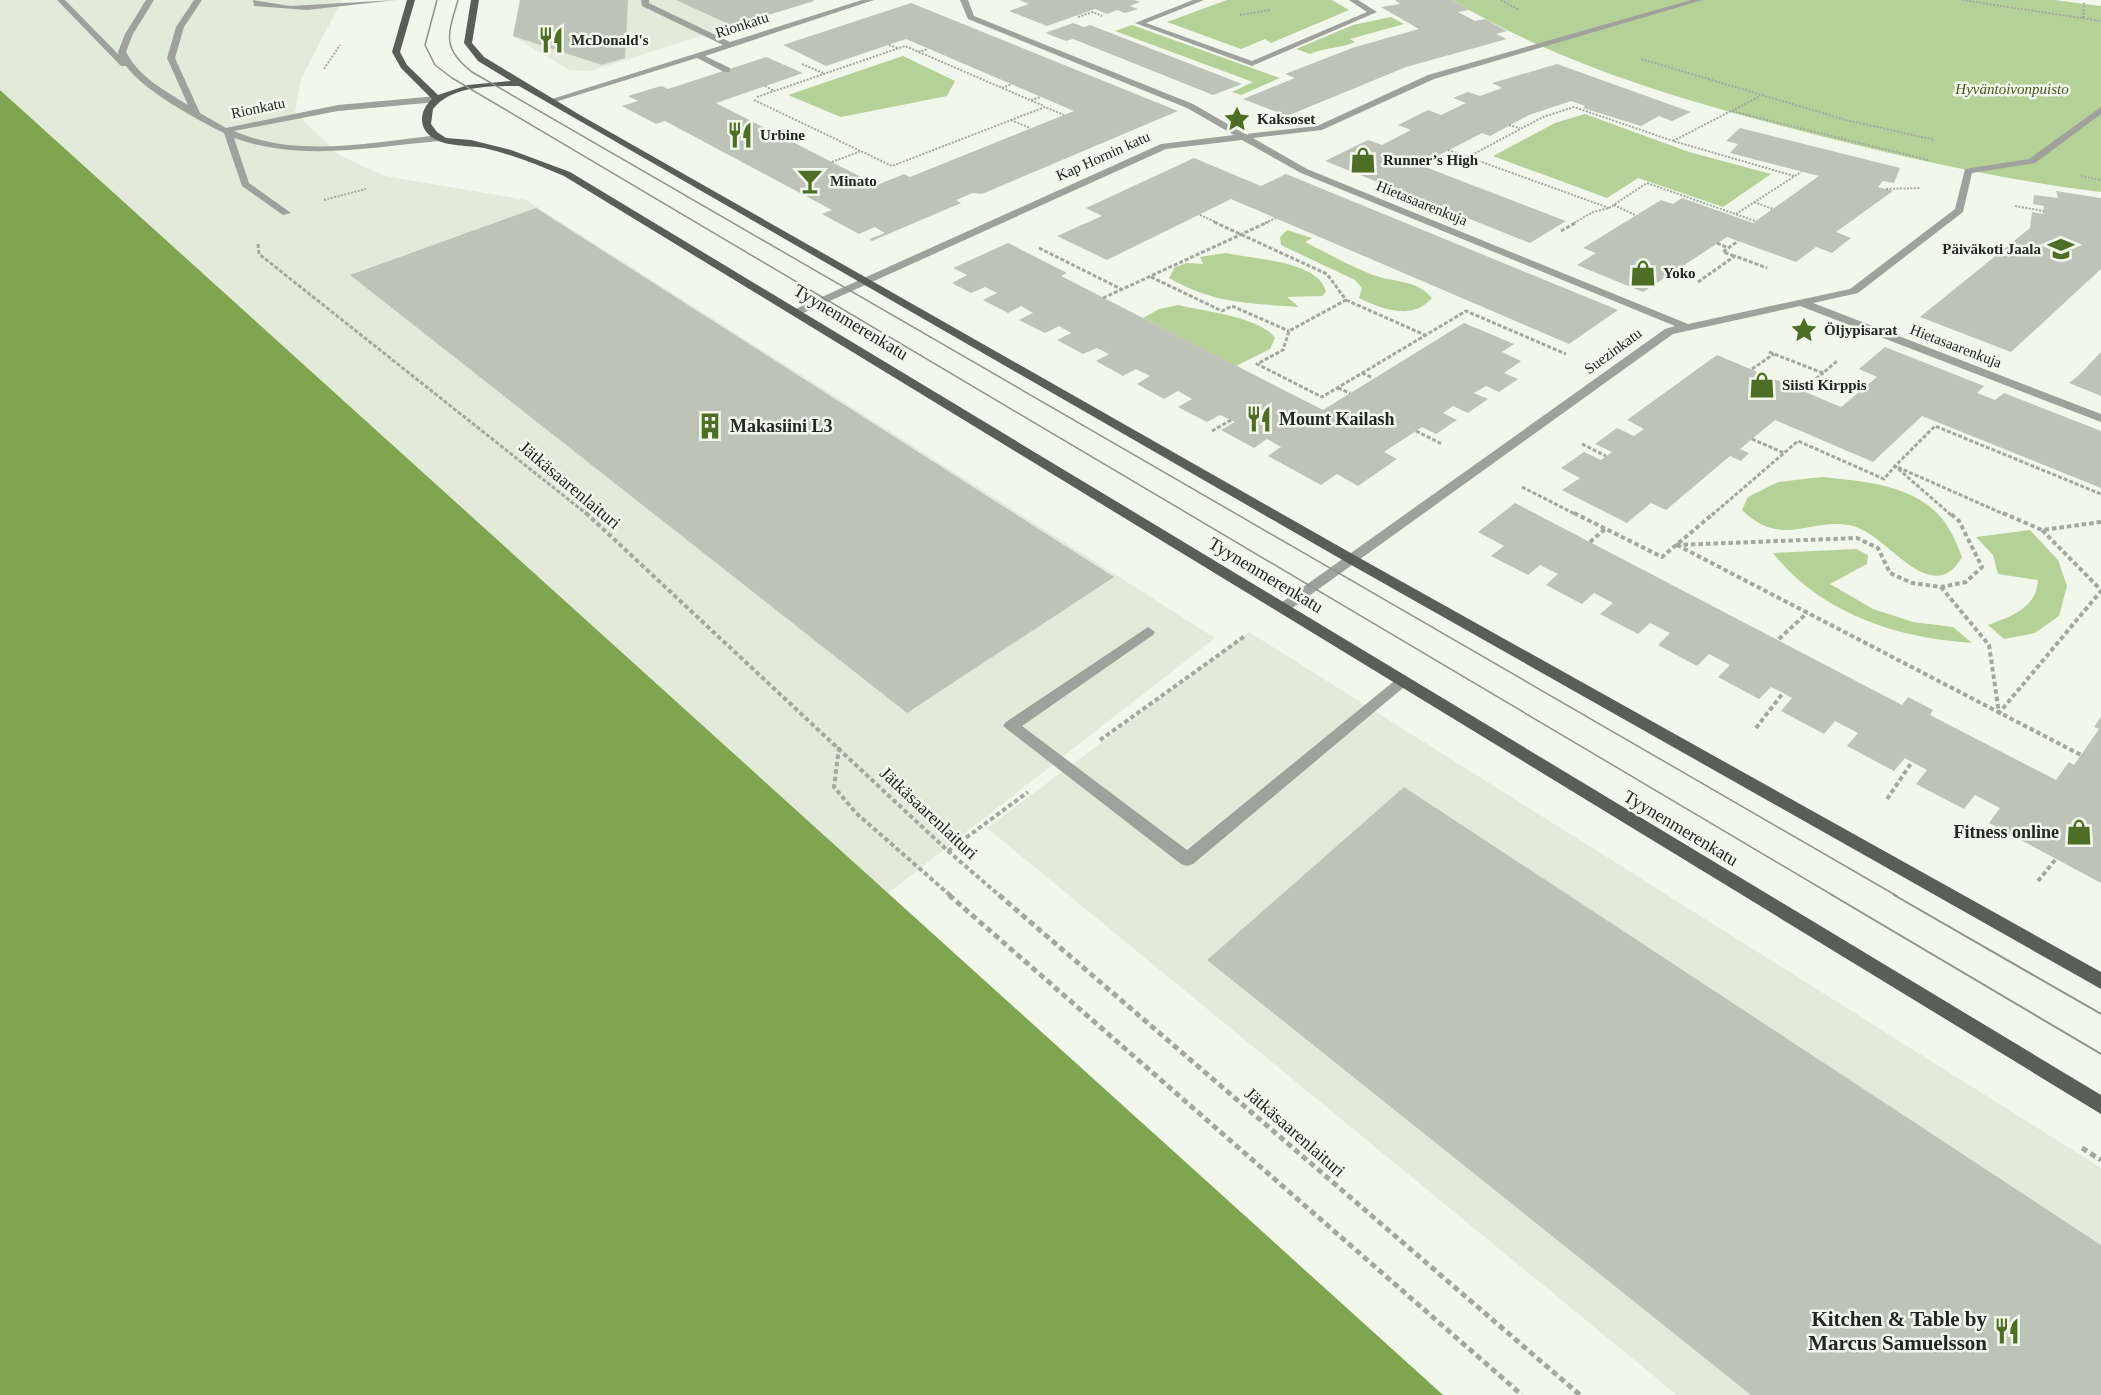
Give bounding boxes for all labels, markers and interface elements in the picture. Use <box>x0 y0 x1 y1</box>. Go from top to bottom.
street label: Rionkatu <box>713 9 771 41</box>
restaurant icon: McDonald's <box>536 25 566 55</box>
place label: McDonald's <box>571 32 649 48</box>
park label: Hyväntoivonpuisto <box>1954 81 2069 97</box>
street label: Rionkatu <box>229 94 287 122</box>
place icon: Kaksoset <box>1222 104 1252 134</box>
place label: Kaksoset <box>1257 111 1315 127</box>
restaurant icon: Urbine <box>725 120 755 150</box>
place label: Urbine <box>760 127 805 143</box>
street label: Kap Hornin katu <box>1054 128 1153 184</box>
shop icon: Runner’s High <box>1348 145 1378 175</box>
place label: Runner’s High <box>1383 152 1479 168</box>
bar icon: Minato <box>795 166 825 196</box>
place label: Minato <box>830 173 877 189</box>
street label: Hietasaarenkuja <box>1374 177 1470 229</box>
school or university icon: Päiväkoti Jaala <box>2046 234 2076 264</box>
place label: Päiväkoti Jaala <box>1942 241 2041 257</box>
shop icon: Yoko <box>1628 258 1658 288</box>
place label: Yoko <box>1663 265 1696 281</box>
street label: Tyynenmerenkatu <box>790 280 912 364</box>
place icon: Öljypisarat <box>1789 315 1819 345</box>
street label: Hietasaarenkuja <box>1908 321 2004 371</box>
place label: Öljypisarat <box>1824 322 1897 338</box>
street label: Suezinkatu <box>1581 325 1645 377</box>
shop icon: Siisti Kirppis <box>1747 370 1777 400</box>
place label: Siisti Kirppis <box>1782 377 1867 393</box>
restaurant icon: Mount Kailash <box>1244 404 1274 434</box>
place label: Mount Kailash <box>1279 409 1395 429</box>
building icon: Makasiini L3 <box>695 411 725 441</box>
place label: Makasiini L3 <box>730 416 833 436</box>
street label: Jätkäsaarenlaituri <box>515 437 625 533</box>
street label: Tyynenmerenkatu <box>1205 533 1327 617</box>
street label: Jätkäsaarenlaituri <box>876 763 982 863</box>
street label: Tyynenmerenkatu <box>1620 786 1742 870</box>
shop icon: Fitness online <box>2064 817 2094 847</box>
place label: Fitness online <box>1953 822 2059 842</box>
street label: Jätkäsaarenlaituri <box>1241 1083 1349 1181</box>
place label: Kitchen & Table by Marcus Samuelsson <box>1808 1307 1987 1355</box>
restaurant icon: Kitchen & Table by Marcus Samuelsson <box>1992 1316 2022 1346</box>

